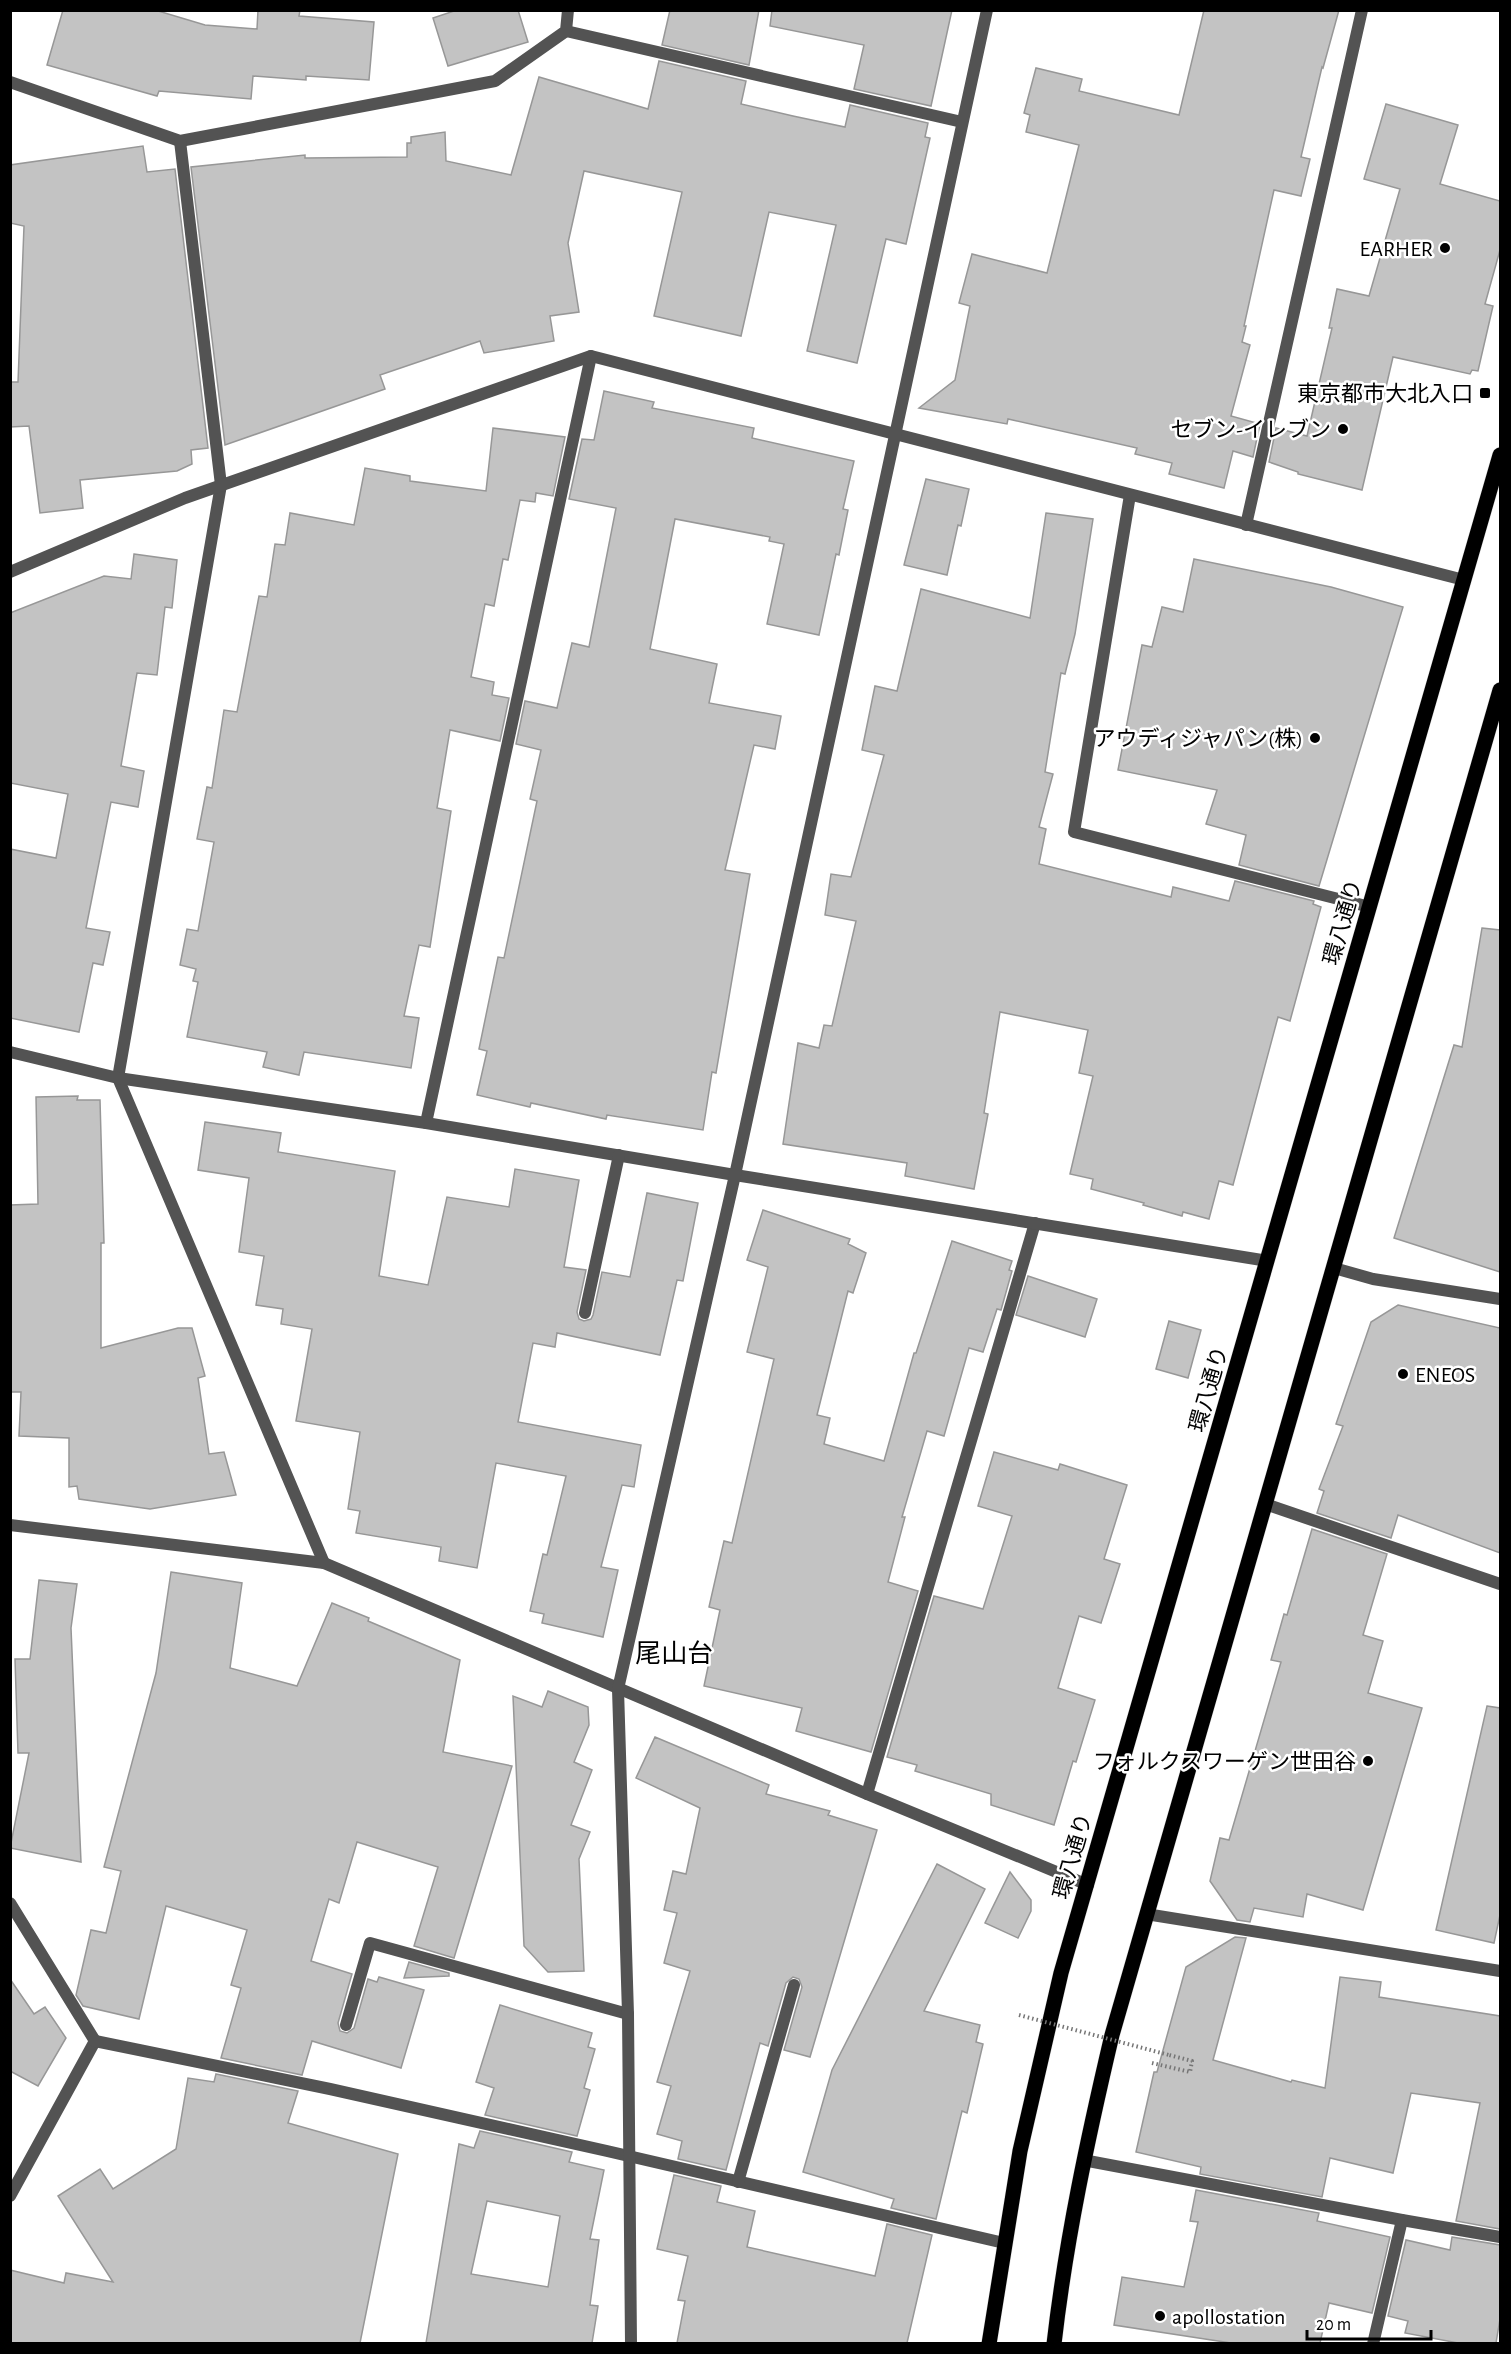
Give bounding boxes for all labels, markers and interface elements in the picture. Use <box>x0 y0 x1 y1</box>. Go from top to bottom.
place label: EARHER <box>1360 238 1433 260</box>
marker: EARHER <box>1438 241 1452 255</box>
place label: 東京都市大北入口 <box>1297 382 1473 405</box>
marker: 東京都市大北入口 <box>1478 386 1492 400</box>
place label: セブン-イレブン <box>1170 418 1331 441</box>
marker: セブン-イレブン <box>1336 422 1350 436</box>
place label: アウディジャパン(株) <box>1093 727 1303 750</box>
marker: アウディジャパン(株) <box>1308 731 1322 745</box>
street label: 環八通り <box>1320 877 1366 968</box>
street label: 環八通り <box>1186 1344 1232 1435</box>
place label: ENEOS <box>1415 1364 1475 1386</box>
marker: ENEOS <box>1396 1367 1410 1381</box>
district label: 尾山台 <box>635 1640 713 1667</box>
place label: フォルクスワーゲン世田谷 <box>1093 1750 1356 1773</box>
marker: フォルクスワーゲン世田谷 <box>1361 1754 1375 1768</box>
street label: 環八通り <box>1050 1811 1096 1902</box>
scale bar <box>1307 2303 1432 2341</box>
place label: apollostation <box>1172 2306 1285 2328</box>
marker: apollostation <box>1153 2309 1167 2323</box>
text: 20 m <box>1316 2316 1351 2334</box>

